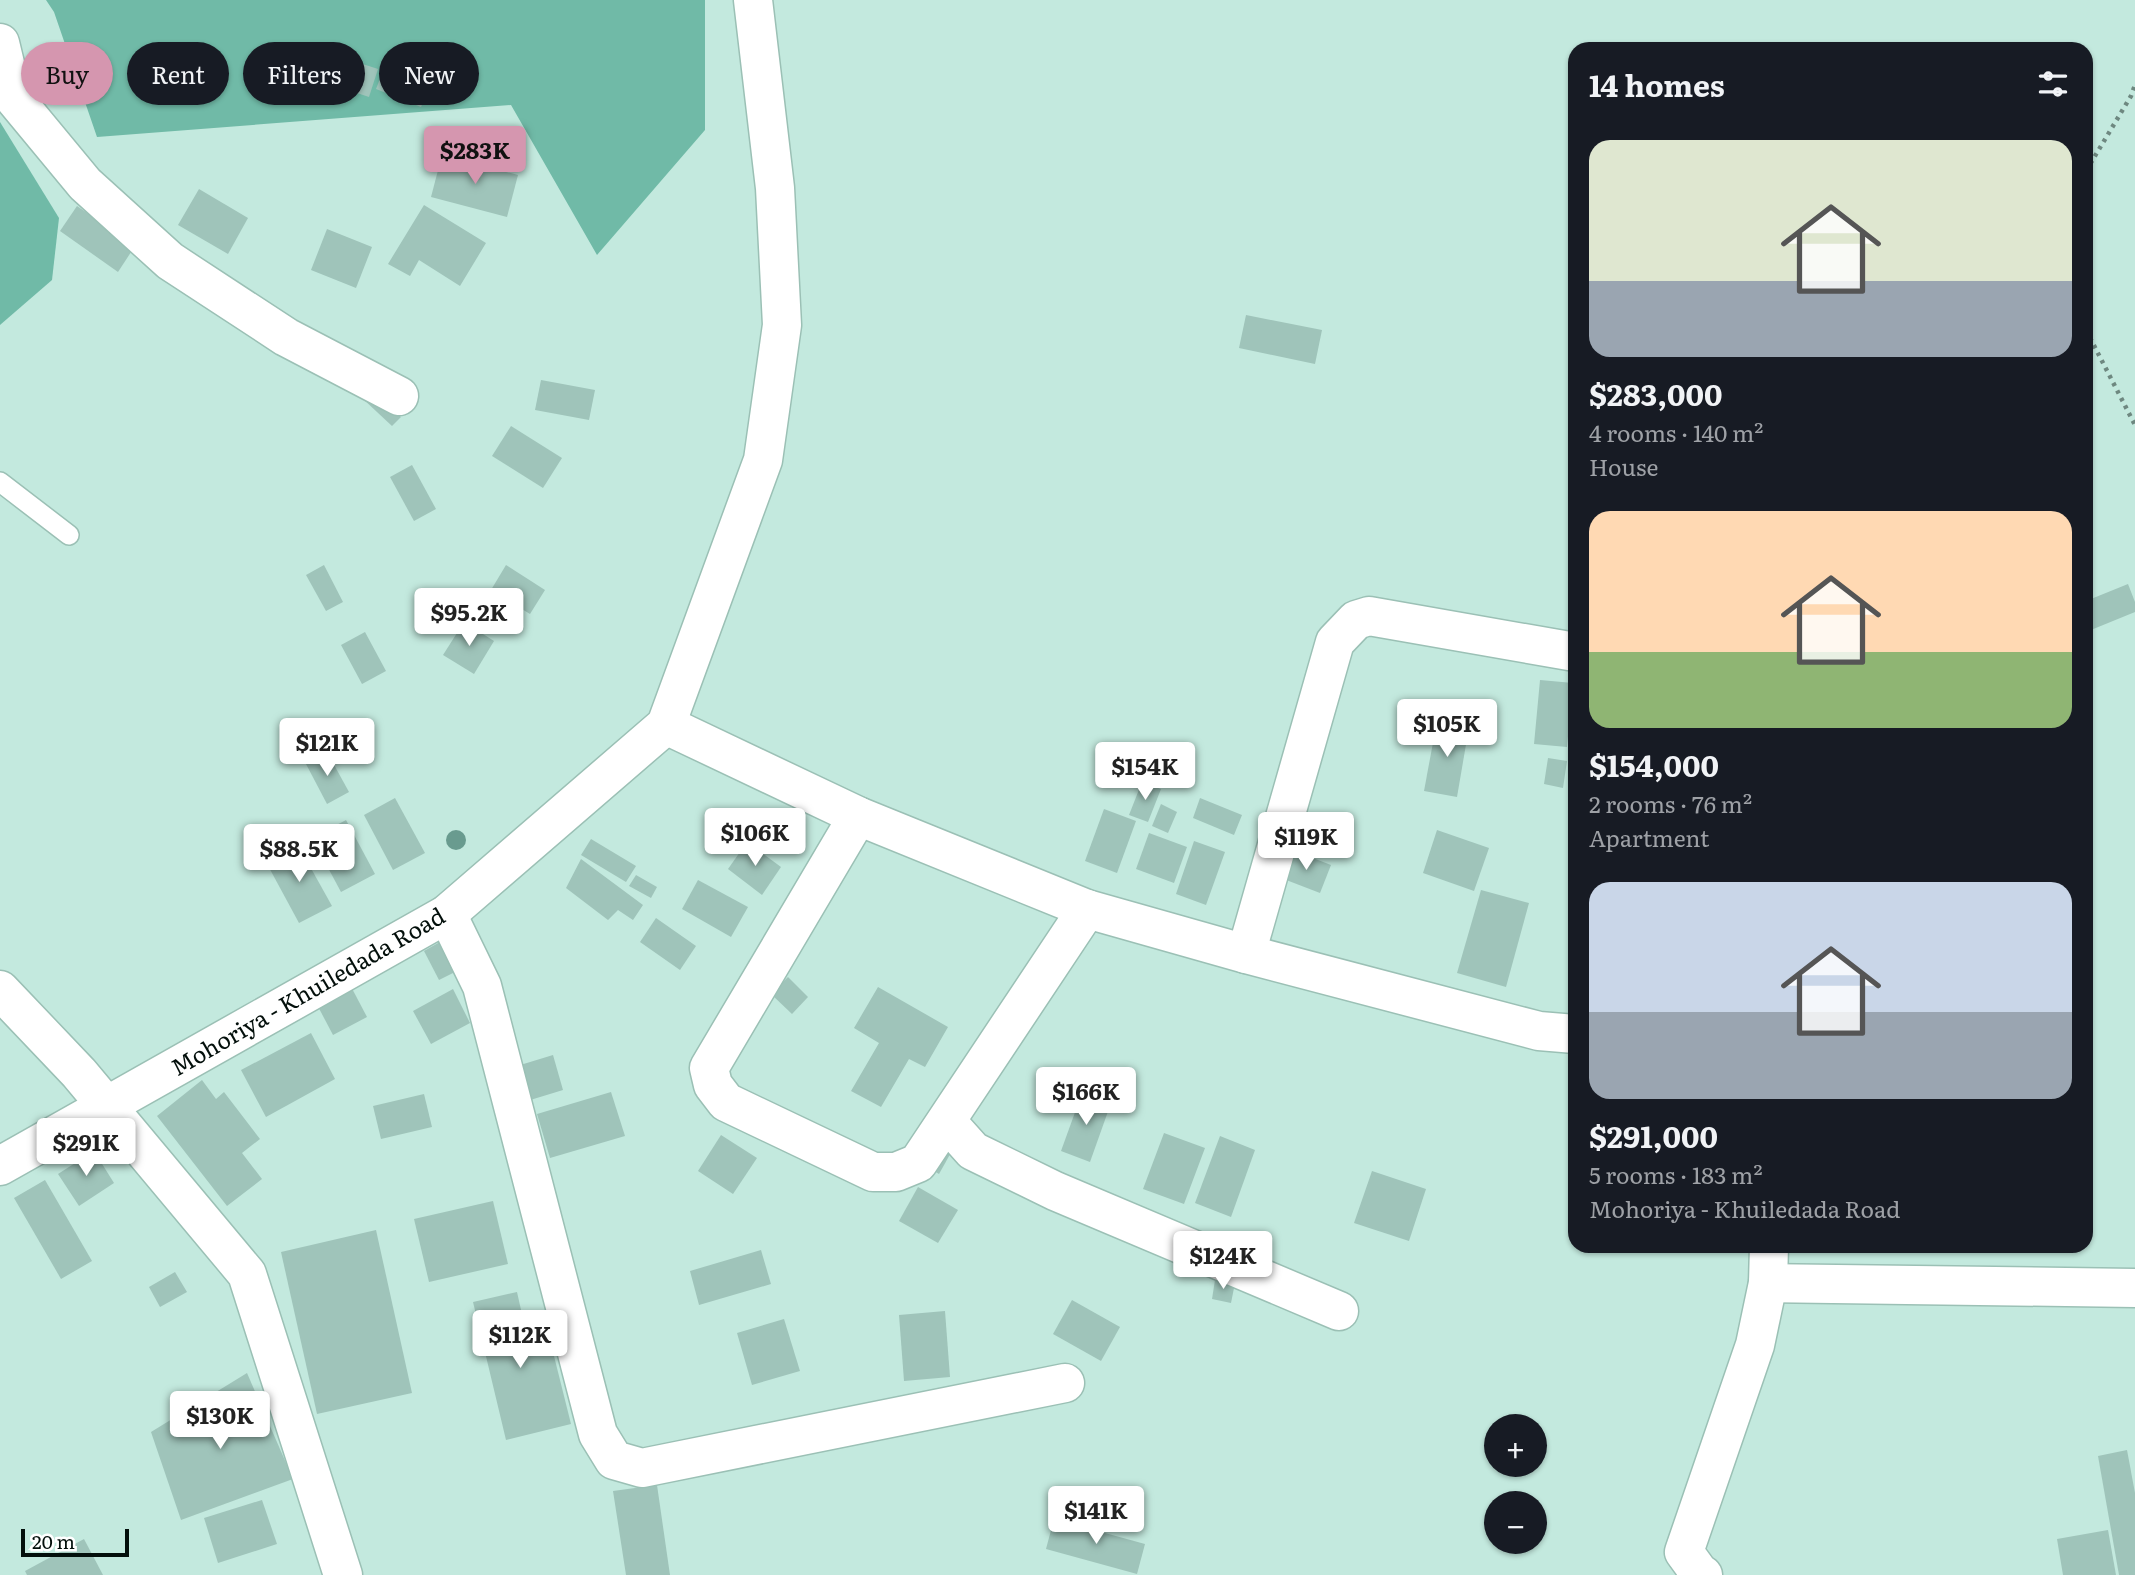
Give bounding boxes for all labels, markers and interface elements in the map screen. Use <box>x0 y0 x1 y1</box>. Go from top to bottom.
chip: Buy <box>21 42 113 105</box>
chip: Rent <box>127 42 229 105</box>
chip: Filters <box>243 42 365 105</box>
chip: New <box>379 42 479 105</box>
text: 14 homes <box>1589 62 1725 106</box>
icon: filters <box>2034 65 2072 103</box>
pin: $283K <box>426 127 524 186</box>
text: $283K <box>440 132 510 166</box>
icon: home <box>1768 186 1894 312</box>
text: $283,000 <box>1589 371 1722 415</box>
text: 4 rooms · 140 m² <box>1589 415 1763 449</box>
text: House <box>1589 449 1658 483</box>
icon: home <box>1768 557 1894 683</box>
pin: $95.2K <box>412 588 526 648</box>
text: $95.2K <box>430 594 508 628</box>
pin: $105K <box>1398 700 1496 759</box>
text: $105K <box>1413 705 1481 739</box>
pin: $121K <box>278 718 376 778</box>
text: $121K <box>295 724 359 758</box>
pin: $154K <box>1096 742 1194 802</box>
text: $154,000 <box>1589 742 1719 786</box>
text: $154K <box>1111 748 1179 782</box>
text: 2 rooms · 76 m² <box>1589 786 1752 820</box>
pin: $106K <box>706 808 804 868</box>
pin: $119K <box>1257 812 1355 872</box>
text: $106K <box>721 814 789 848</box>
text: $119K <box>1274 818 1338 852</box>
text: Apartment <box>1589 820 1709 854</box>
pin: $88.5K <box>242 824 356 884</box>
text: $88.5K <box>260 830 338 864</box>
street label: Mohoriya - Khuiledada Road <box>164 898 450 1083</box>
icon: home <box>1768 928 1894 1054</box>
pin: $166K <box>1037 1068 1135 1127</box>
text: $166K <box>1052 1073 1120 1107</box>
text: $291,000 <box>1589 1113 1718 1157</box>
pin: $291K <box>37 1118 135 1178</box>
text: $291K <box>53 1124 119 1158</box>
text: 5 rooms · 183 m² <box>1589 1157 1763 1191</box>
text: Mohoriya - Khuiledada Road <box>1589 1191 1900 1225</box>
pin: $124K <box>1174 1232 1272 1291</box>
text: $124K <box>1189 1237 1257 1271</box>
pin: $112K <box>471 1310 569 1370</box>
text: $112K <box>488 1316 552 1350</box>
pin: $130K <box>171 1392 269 1451</box>
text: $130K <box>186 1397 254 1431</box>
map controls <box>1484 1414 1547 1554</box>
button: + <box>1484 1414 1547 1477</box>
pin: $141K <box>1047 1486 1145 1546</box>
button: − <box>1484 1491 1547 1554</box>
text: $141K <box>1064 1492 1128 1526</box>
scale bar <box>21 1526 130 1558</box>
text: 20 m <box>32 1527 75 1555</box>

